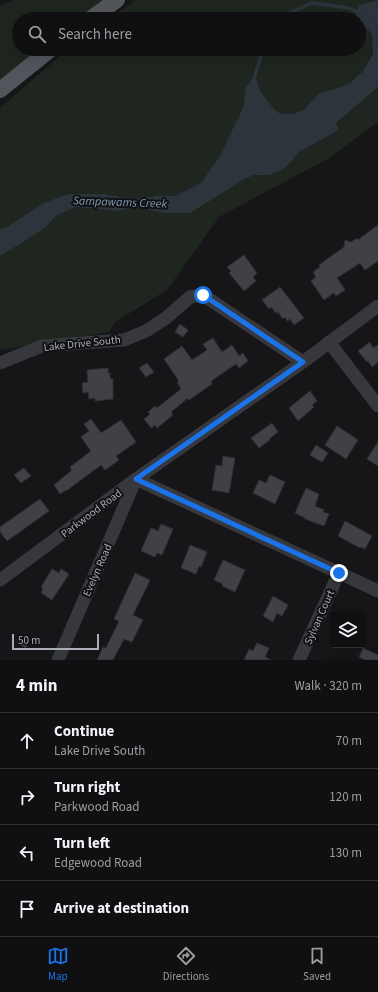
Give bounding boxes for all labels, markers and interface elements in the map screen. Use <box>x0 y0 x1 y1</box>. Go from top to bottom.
search box <box>12 12 366 56</box>
icon: search <box>26 23 48 45</box>
text: Search here <box>58 24 132 45</box>
water label: Sampawams Creek <box>72 192 168 213</box>
route start <box>194 286 212 304</box>
street label: Lake Drive South <box>43 332 121 355</box>
street label: Parkwood Road <box>58 486 125 541</box>
street label: Evelyn Road <box>79 542 116 599</box>
route end <box>330 564 348 582</box>
street label: Sylvan Court <box>301 587 338 647</box>
map controls <box>330 612 366 648</box>
button: layers <box>330 612 366 648</box>
scale bar <box>12 632 99 651</box>
text: 50 m <box>18 633 40 648</box>
text: 4 min <box>16 674 57 698</box>
text: Walk · 320 m <box>294 677 362 695</box>
text: Continue <box>54 721 114 742</box>
icon: ahead <box>16 730 38 752</box>
text: 70 m <box>336 732 362 750</box>
text: Lake Drive South <box>54 742 145 760</box>
text: Turn right <box>54 777 120 798</box>
icon: right <box>16 786 38 808</box>
text: 120 m <box>329 788 362 806</box>
text: Parkwood Road <box>54 798 139 816</box>
text: Turn left <box>54 833 110 854</box>
icon: left <box>16 842 38 864</box>
text: 130 m <box>329 844 362 862</box>
text: Edgewood Road <box>54 854 142 872</box>
icon: arrive <box>16 898 38 920</box>
text: Arrive at destination <box>54 898 189 919</box>
tab: Map <box>47 945 69 984</box>
tab: Directions <box>163 945 209 984</box>
tab: Saved <box>303 945 331 984</box>

